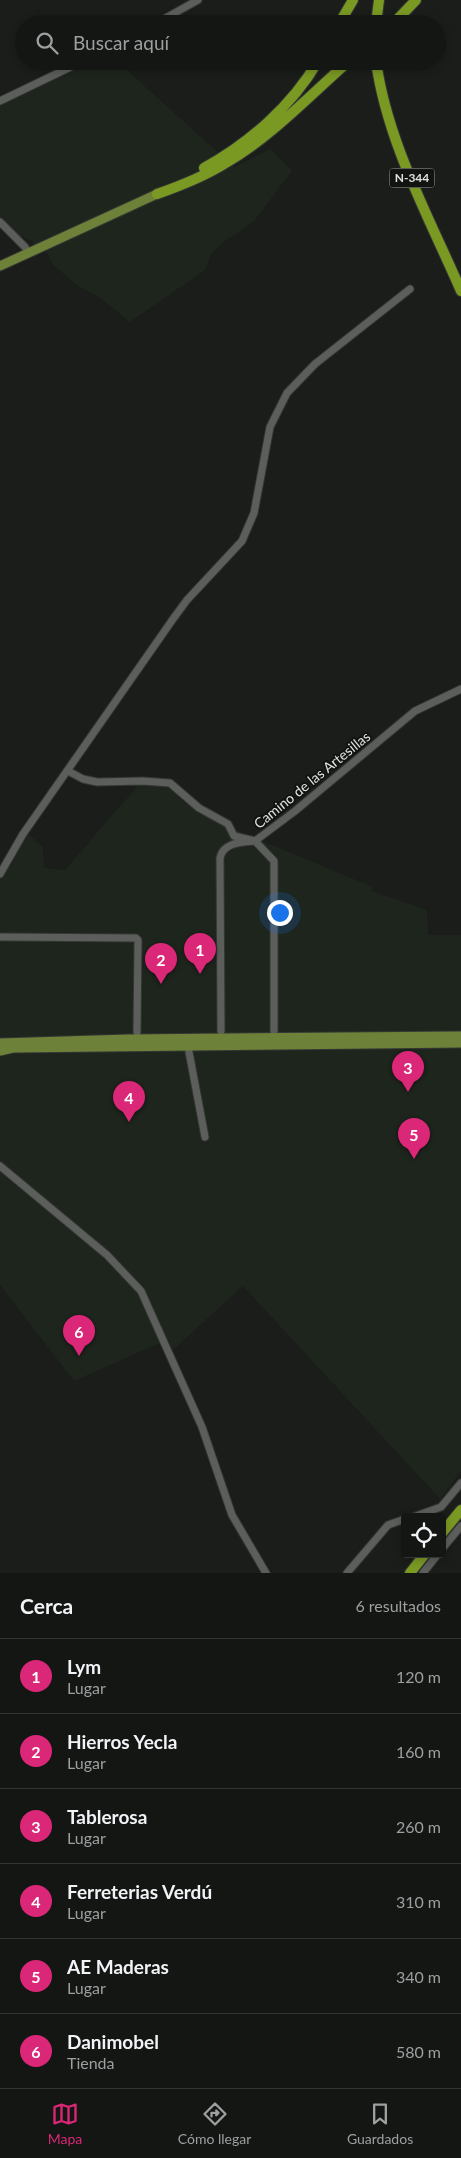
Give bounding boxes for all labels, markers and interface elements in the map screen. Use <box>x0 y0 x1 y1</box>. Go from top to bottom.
search box <box>15 15 446 70</box>
icon: search <box>33 29 61 57</box>
text: Buscar aquí <box>73 31 169 54</box>
road number: N-344 <box>390 168 434 188</box>
street label: Camino de las Artesillas <box>250 727 373 832</box>
your location <box>267 900 293 926</box>
pin: 1 <box>184 933 216 974</box>
pin: 2 <box>145 943 177 984</box>
pin: 3 <box>392 1051 424 1092</box>
pin: 4 <box>113 1081 145 1122</box>
pin: 5 <box>398 1118 430 1159</box>
pin: 6 <box>63 1315 95 1356</box>
map controls <box>401 1513 446 1558</box>
button: locate <box>401 1513 446 1558</box>
text: Cerca <box>20 1593 73 1618</box>
text: 6 resultados <box>355 1596 441 1615</box>
text: Lym <box>67 1655 101 1678</box>
text: 1 <box>31 1667 41 1686</box>
text: 120 m <box>396 1667 441 1686</box>
text: Lugar <box>67 1678 106 1697</box>
text: Hierros Yecla <box>67 1730 177 1753</box>
text: 2 <box>31 1742 41 1761</box>
text: 160 m <box>396 1742 441 1761</box>
text: Lugar <box>67 1753 106 1772</box>
text: Tablerosa <box>67 1805 147 1828</box>
text: 3 <box>31 1817 41 1836</box>
text: 260 m <box>396 1817 441 1836</box>
text: Lugar <box>67 1828 106 1847</box>
text: Ferreterias Verdú <box>67 1880 212 1903</box>
text: 4 <box>31 1892 41 1911</box>
text: 310 m <box>396 1892 441 1911</box>
text: Lugar <box>67 1903 106 1922</box>
text: AE Maderas <box>67 1955 169 1978</box>
text: 5 <box>31 1967 41 1986</box>
text: 340 m <box>396 1967 441 1986</box>
text: Lugar <box>67 1978 106 1997</box>
text: Danimobel <box>67 2030 159 2053</box>
text: 6 <box>31 2042 41 2061</box>
text: 580 m <box>396 2042 441 2061</box>
text: Tienda <box>67 2053 115 2072</box>
tab: Mapa <box>48 2100 82 2147</box>
tab: Cómo llegar <box>178 2100 251 2147</box>
tab: Guardados <box>347 2100 413 2147</box>

